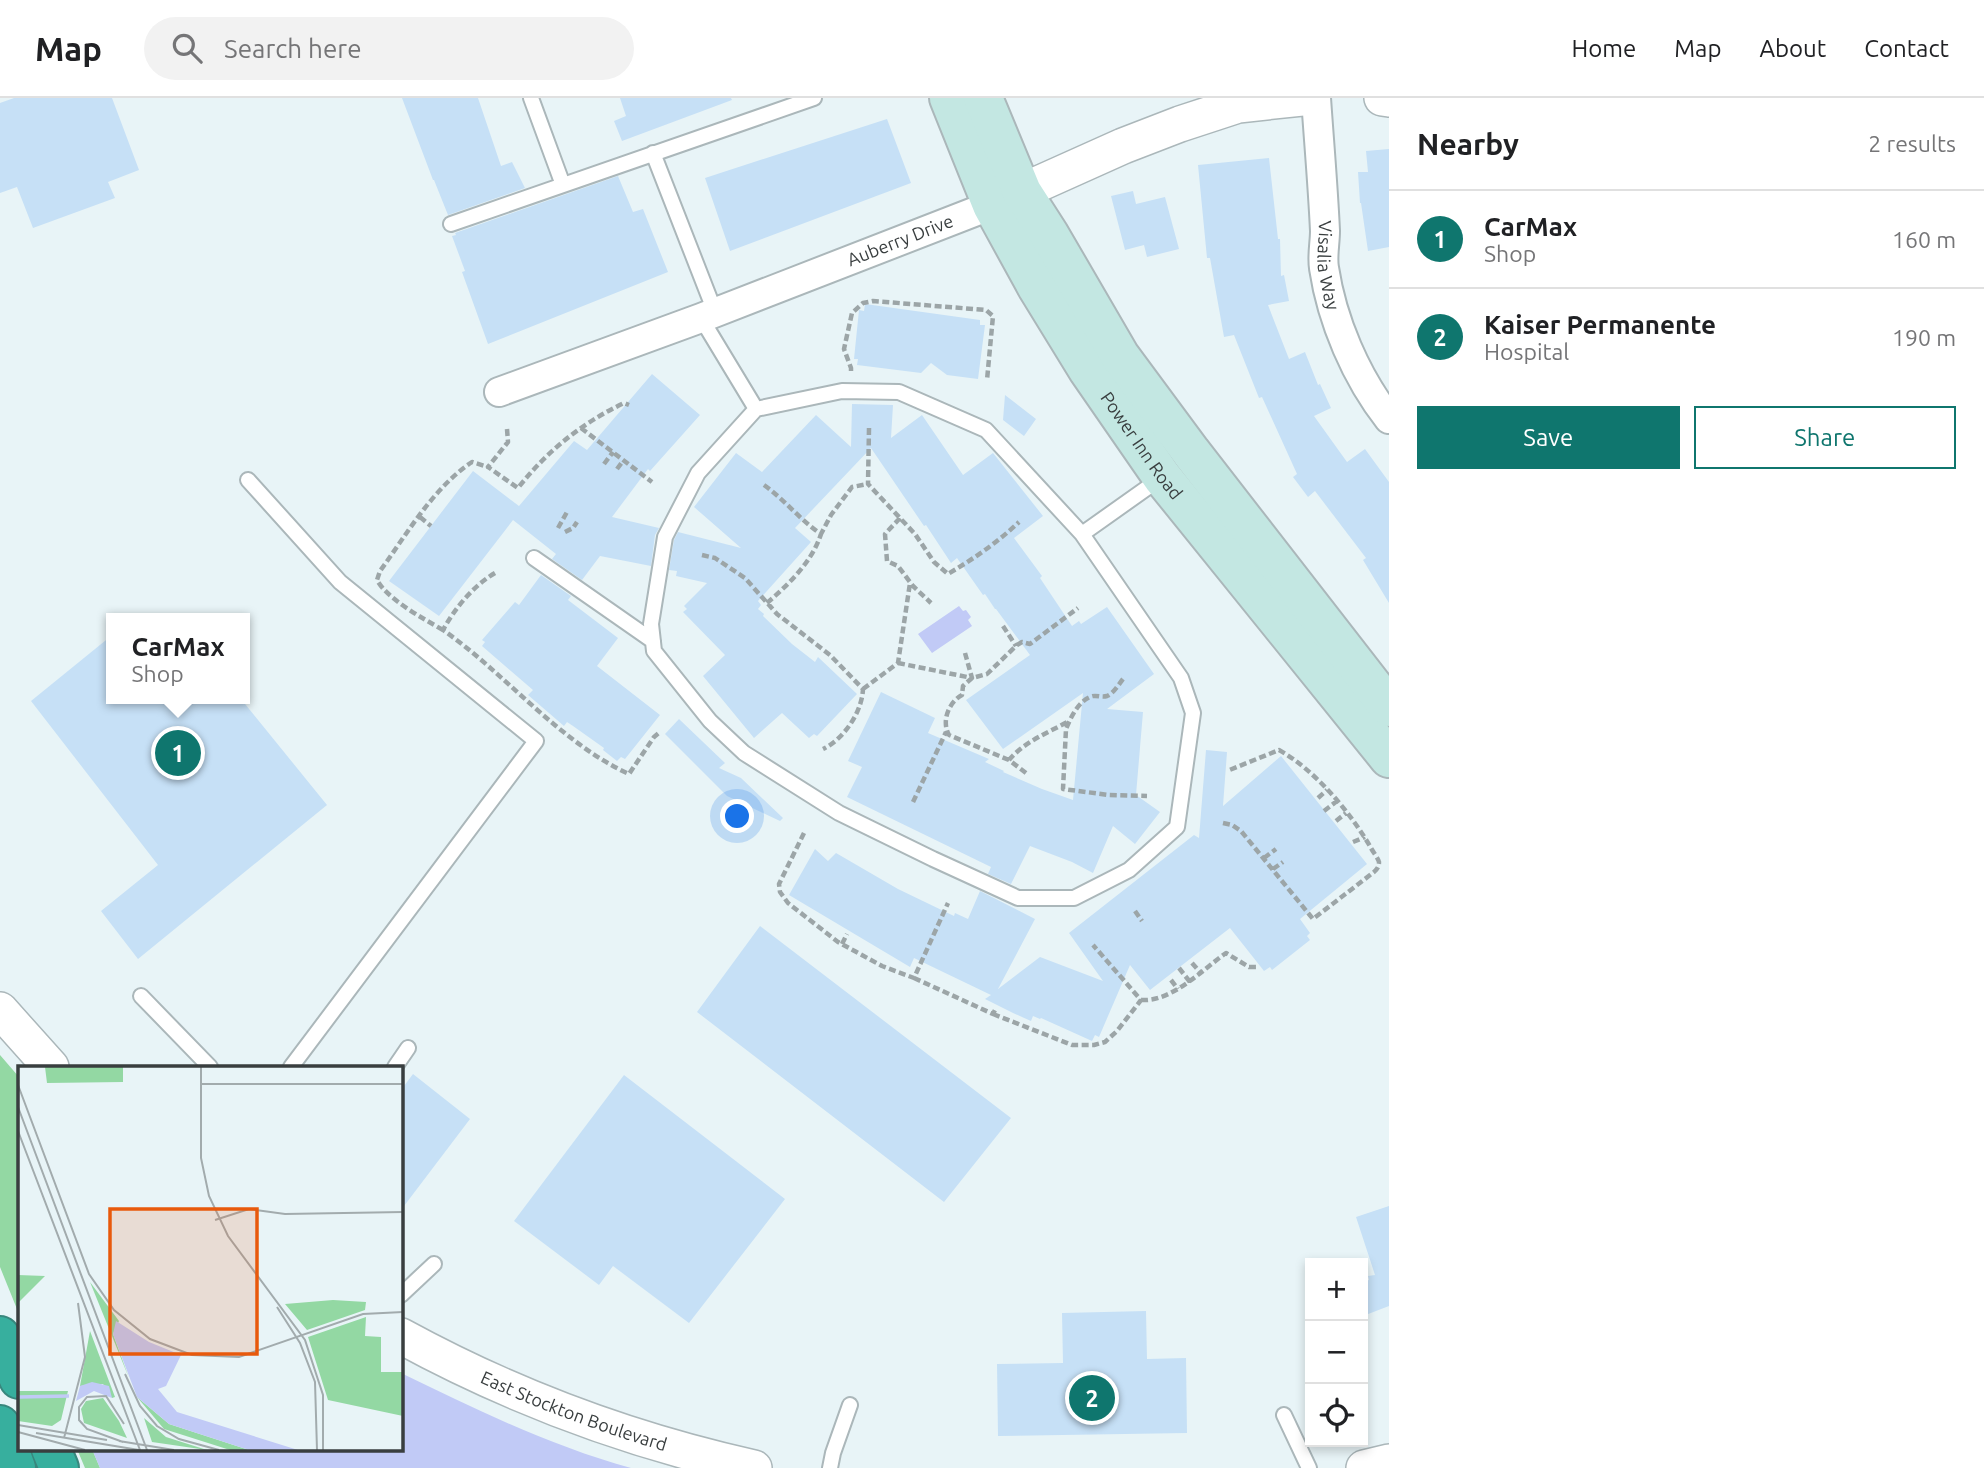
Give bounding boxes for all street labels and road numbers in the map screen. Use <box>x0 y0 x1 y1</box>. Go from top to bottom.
street label: Auberry Drive <box>844 210 956 269</box>
street label: Visalia Way <box>1314 220 1344 312</box>
street label: Power Inn Road <box>1097 388 1187 503</box>
street label: East Stockton Boulevard <box>478 1367 669 1454</box>

